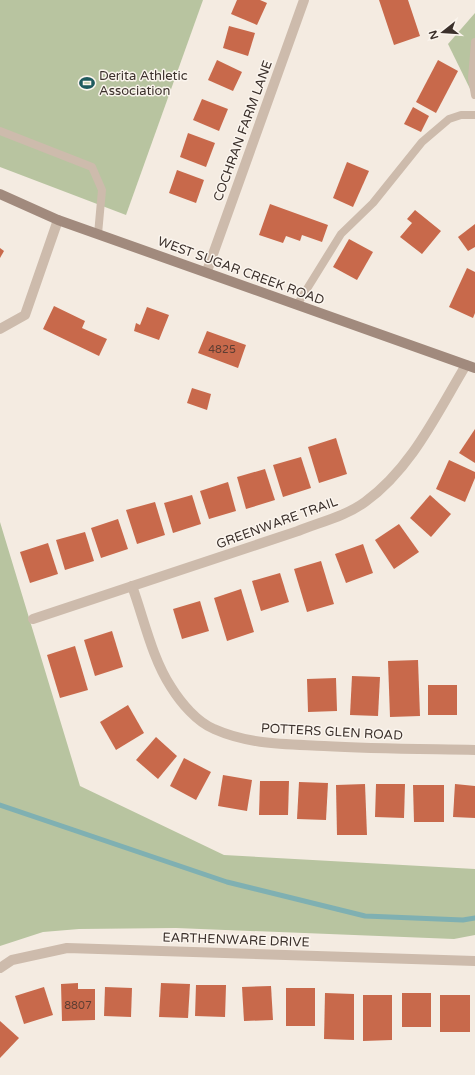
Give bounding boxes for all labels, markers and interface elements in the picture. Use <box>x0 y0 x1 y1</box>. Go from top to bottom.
north arrow <box>423 12 463 52</box>
text: N <box>426 29 441 41</box>
street label: COCHRAN FARM LANE <box>210 58 276 204</box>
place label: Derita Athletic Association <box>99 68 188 99</box>
sports icon: Derita Athletic Association <box>78 74 96 92</box>
street label: WEST SUGAR CREEK ROAD <box>155 233 327 309</box>
house number: 4825 <box>208 343 236 356</box>
street label: GREENWARE TRAIL <box>214 493 340 552</box>
street label: POTTERS GLEN ROAD <box>261 720 404 744</box>
street label: EARTHENWARE DRIVE <box>162 929 310 951</box>
house number: 8807 <box>64 999 92 1012</box>

